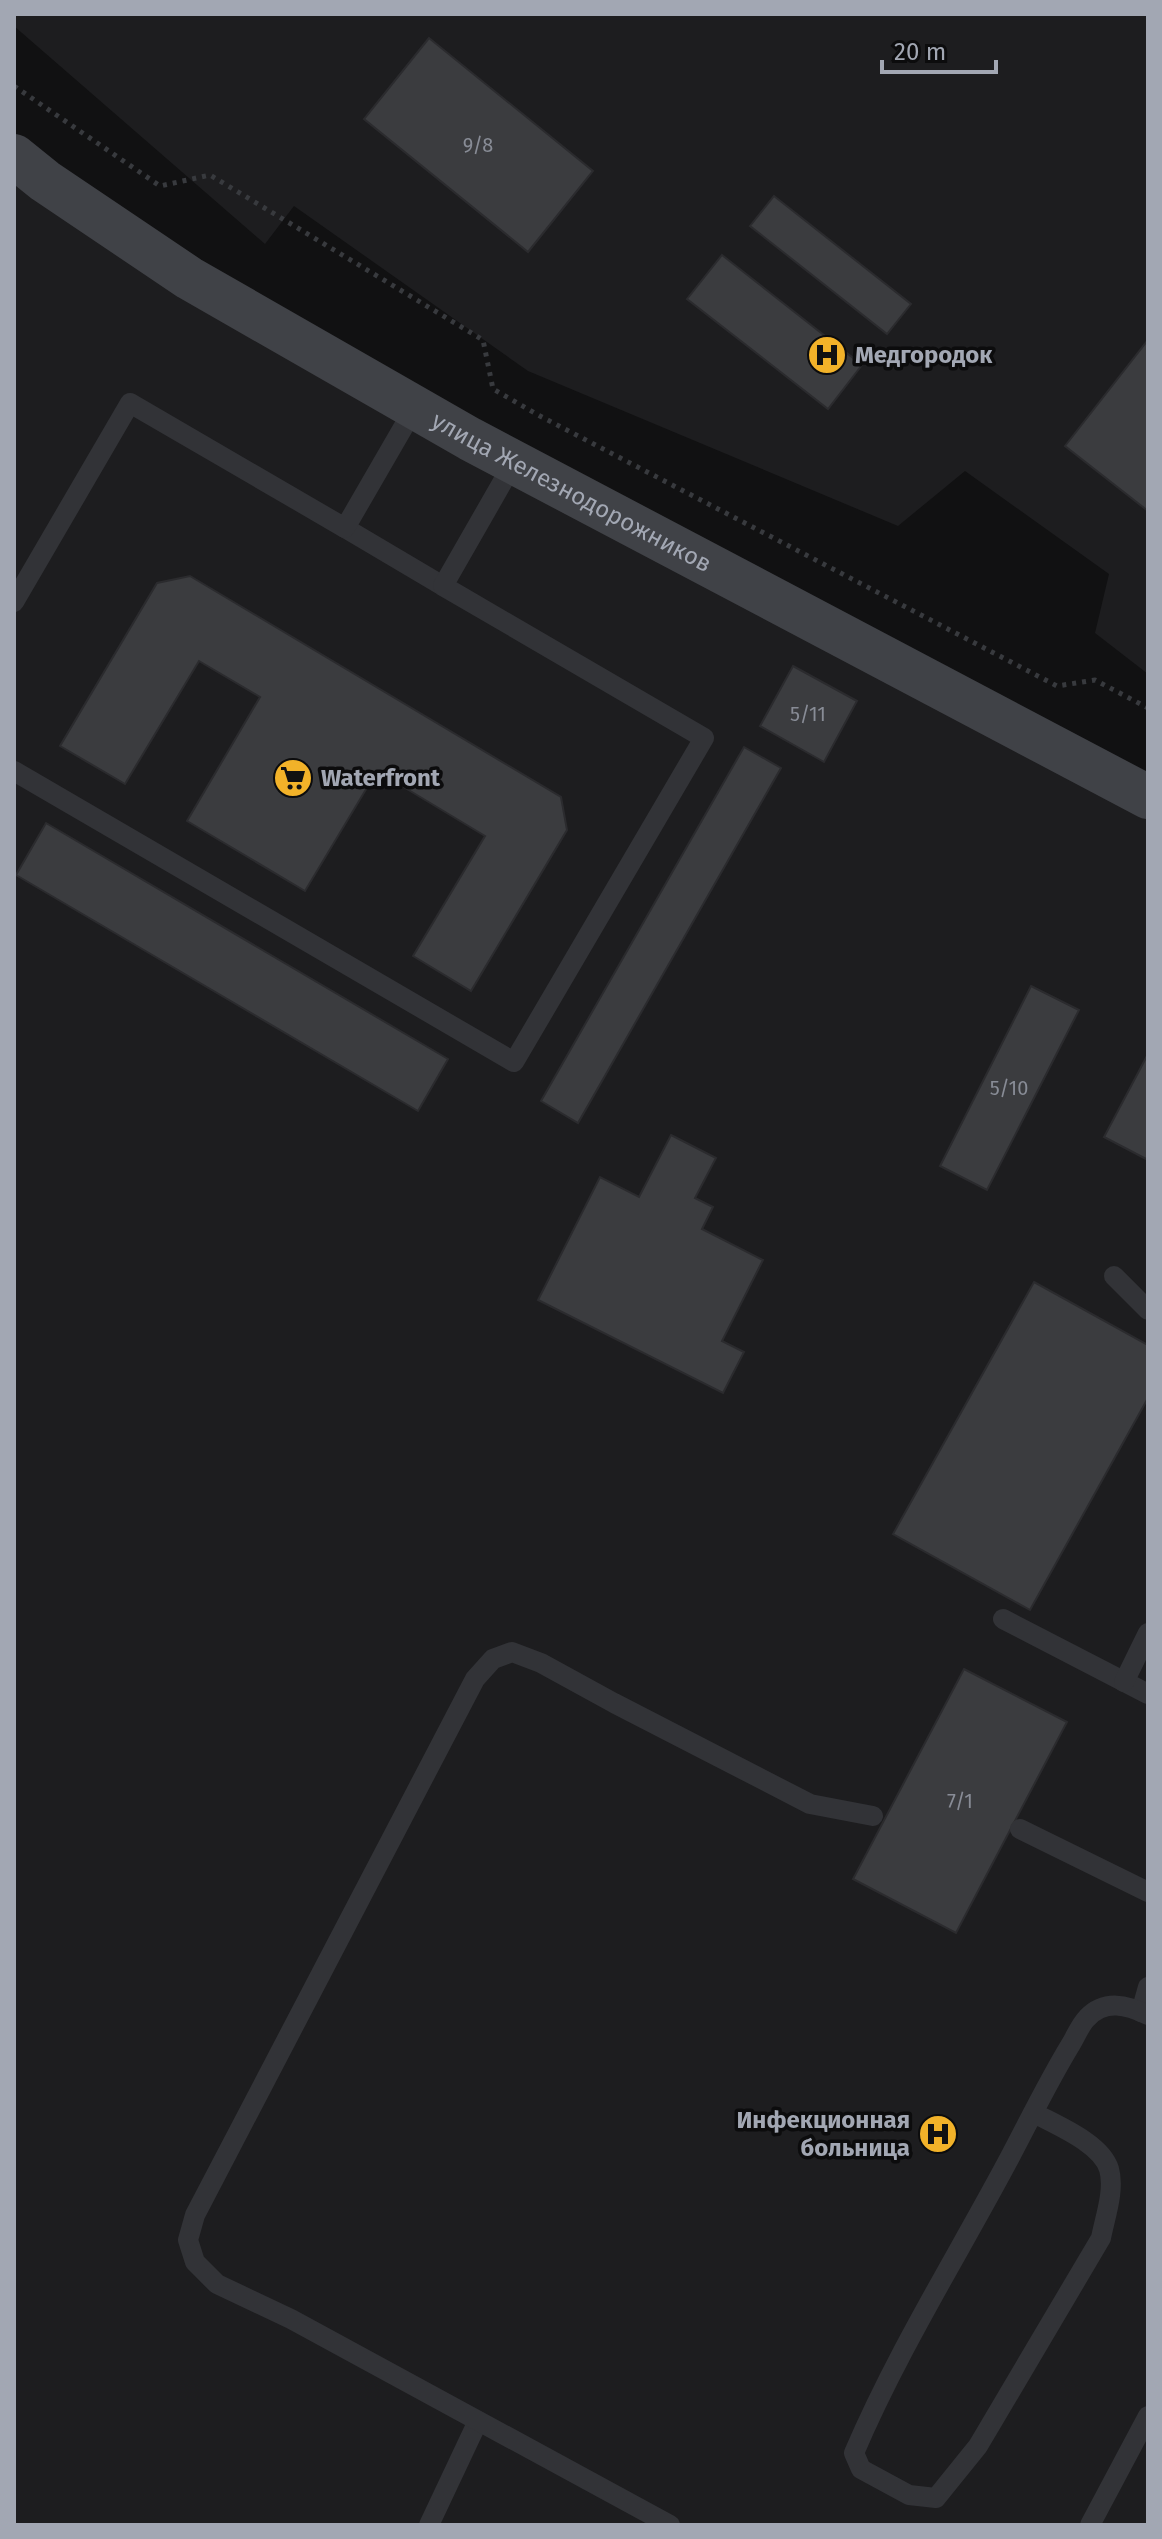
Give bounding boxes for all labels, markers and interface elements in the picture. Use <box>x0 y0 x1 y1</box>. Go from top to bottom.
scale bar <box>882 24 996 74</box>
text: 20 m <box>894 38 946 66</box>
house number: 9/8 <box>463 133 493 157</box>
hospital icon: Медгородок <box>806 334 848 376</box>
place label: Медгородок <box>855 341 993 369</box>
street label: улица Железнодорожников <box>427 406 716 578</box>
house number: 5/11 <box>790 702 826 726</box>
supermarket icon: Waterfront <box>272 757 314 799</box>
place label: Waterfront <box>321 764 441 792</box>
house number: 5/10 <box>990 1076 1028 1100</box>
house number: 7/1 <box>947 1789 973 1813</box>
place label: Инфекционная больница <box>736 2106 910 2162</box>
hospital icon: Инфекционная больница <box>917 2113 959 2155</box>

